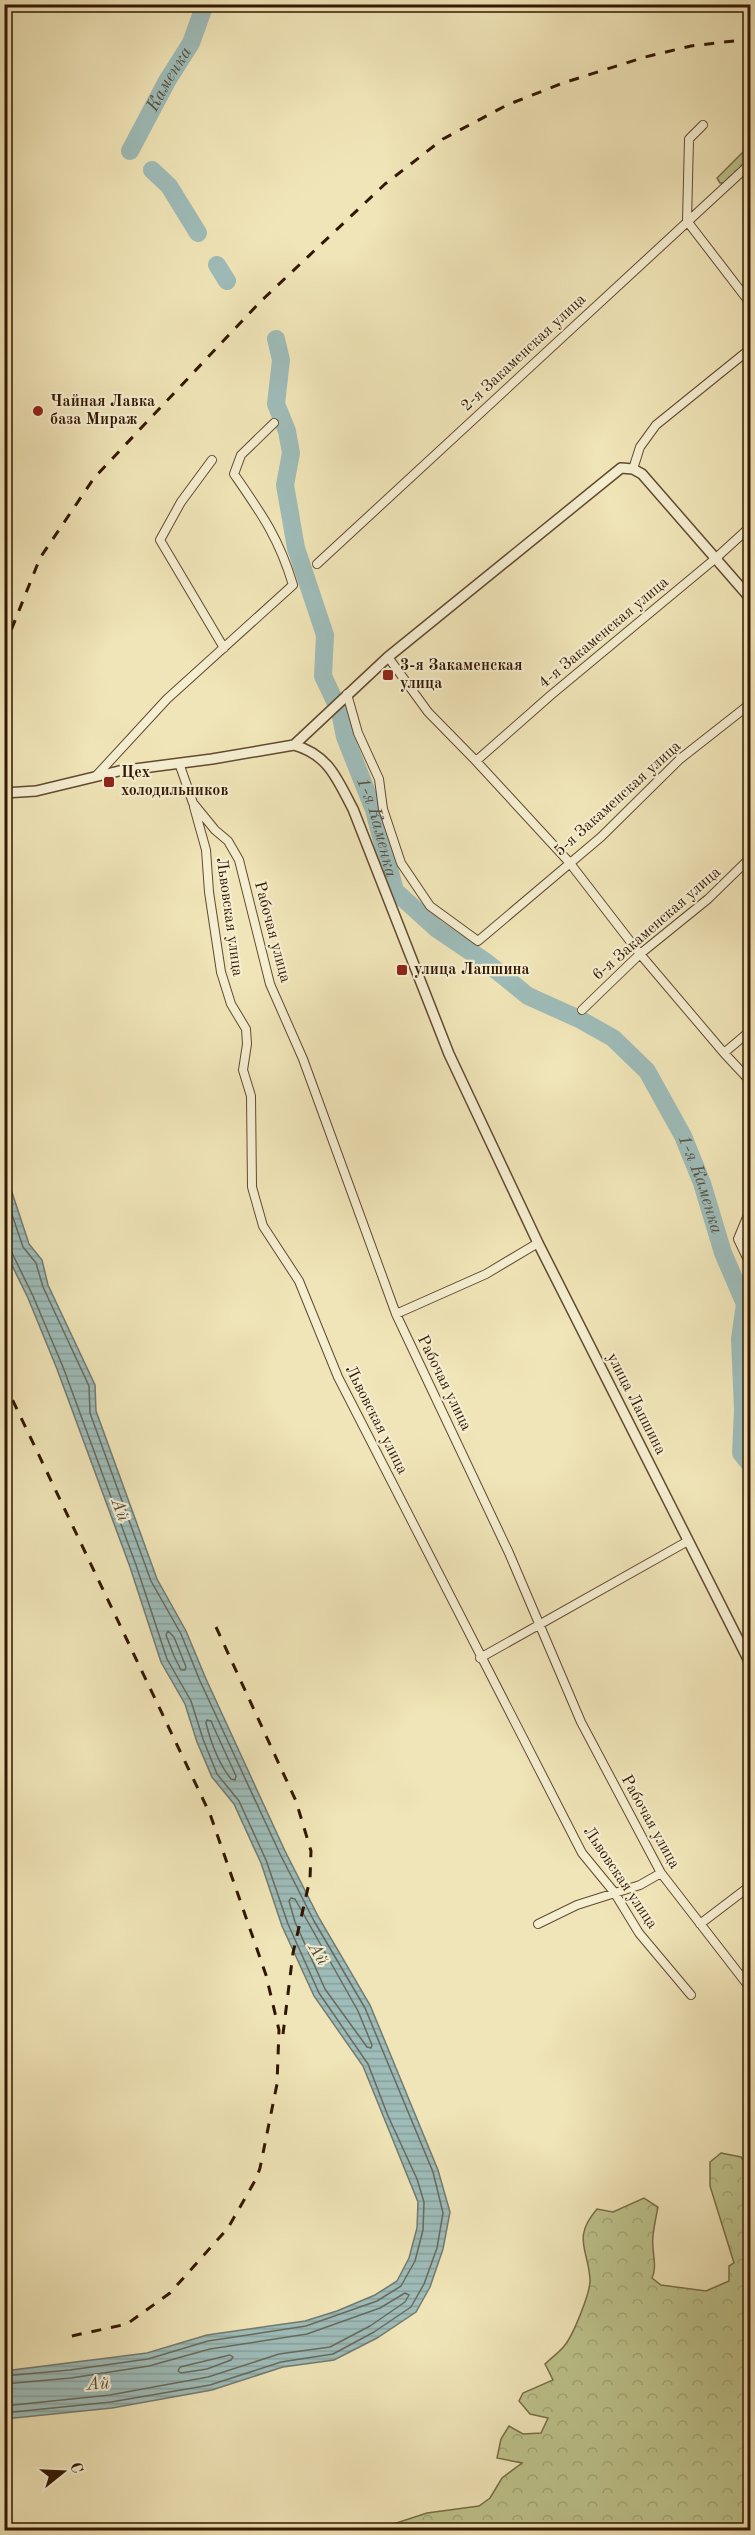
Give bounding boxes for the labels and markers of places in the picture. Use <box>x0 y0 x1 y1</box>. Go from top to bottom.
place label: Чайная Лавка база Мираж <box>50 394 155 428</box>
marker: Чайная Лавка база Мираж <box>31 404 45 418</box>
place label: 3-я Закаменская улица <box>400 658 523 692</box>
marker: 3-я Закаменская улица <box>381 668 395 682</box>
place label: Цех холодильников <box>121 765 228 799</box>
marker: Цех холодильников <box>102 775 116 789</box>
place label: улица Лапшина <box>414 962 530 978</box>
marker: улица Лапшина <box>395 963 409 977</box>

